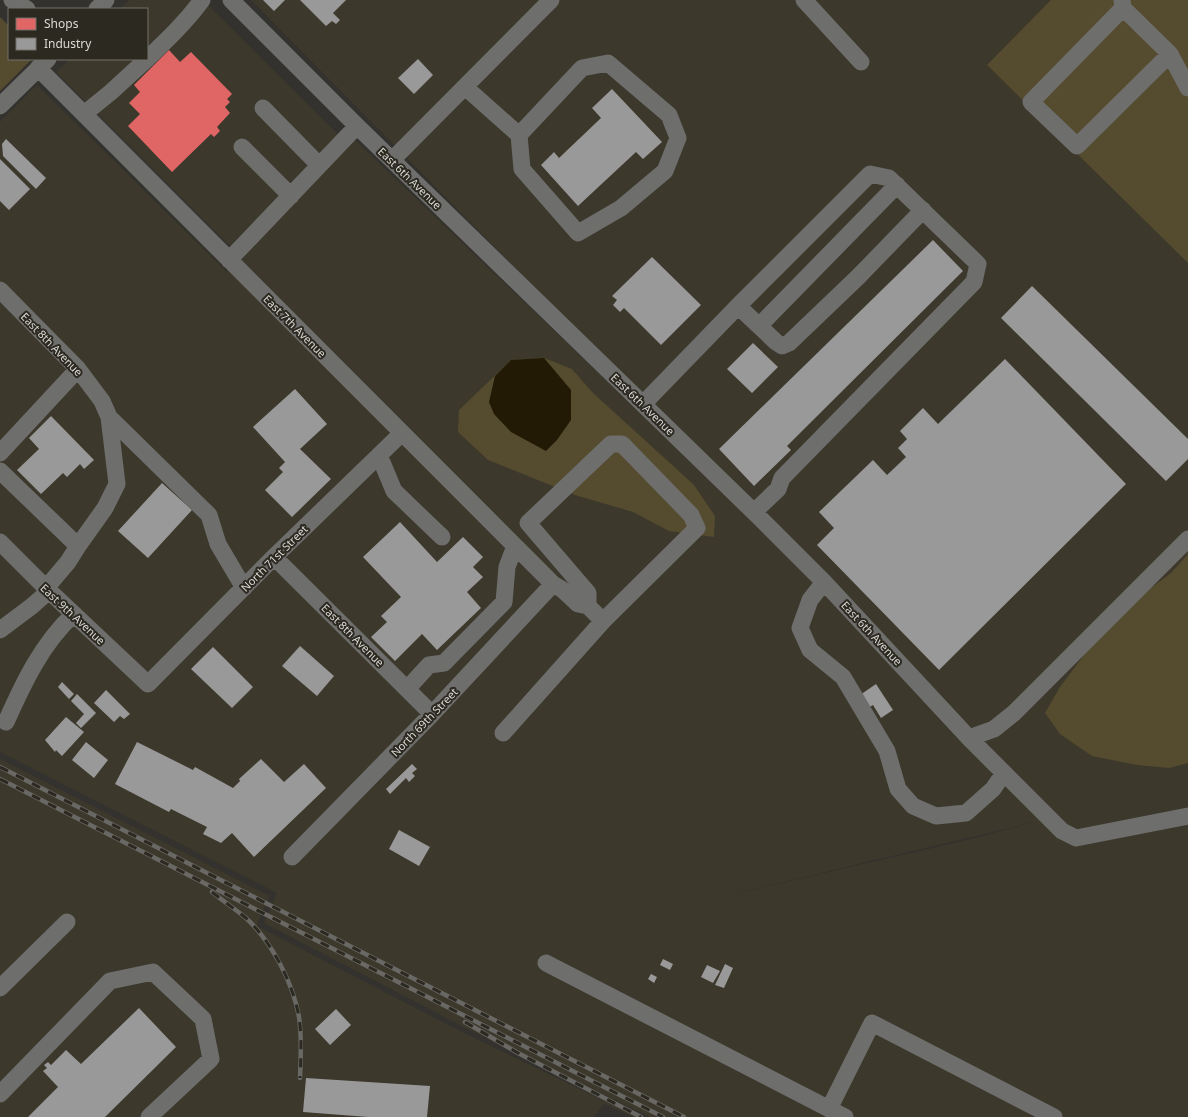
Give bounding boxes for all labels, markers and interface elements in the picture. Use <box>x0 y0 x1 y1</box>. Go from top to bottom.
legend <box>8 8 148 60</box>
text: Shops <box>44 15 79 32</box>
text: Industry <box>44 35 92 52</box>
street label: East 6th Avenue <box>375 144 445 212</box>
street label: East 7th Avenue <box>260 291 330 361</box>
street label: East 8th Avenue <box>18 309 86 379</box>
street label: East 6th Avenue <box>608 370 678 438</box>
street label: North 71st Street <box>237 521 311 595</box>
street label: East 9th Avenue <box>38 580 108 648</box>
street label: East 6th Avenue <box>838 598 906 668</box>
street label: East 8th Avenue <box>318 600 388 670</box>
street label: North 69th Street <box>387 684 461 760</box>

